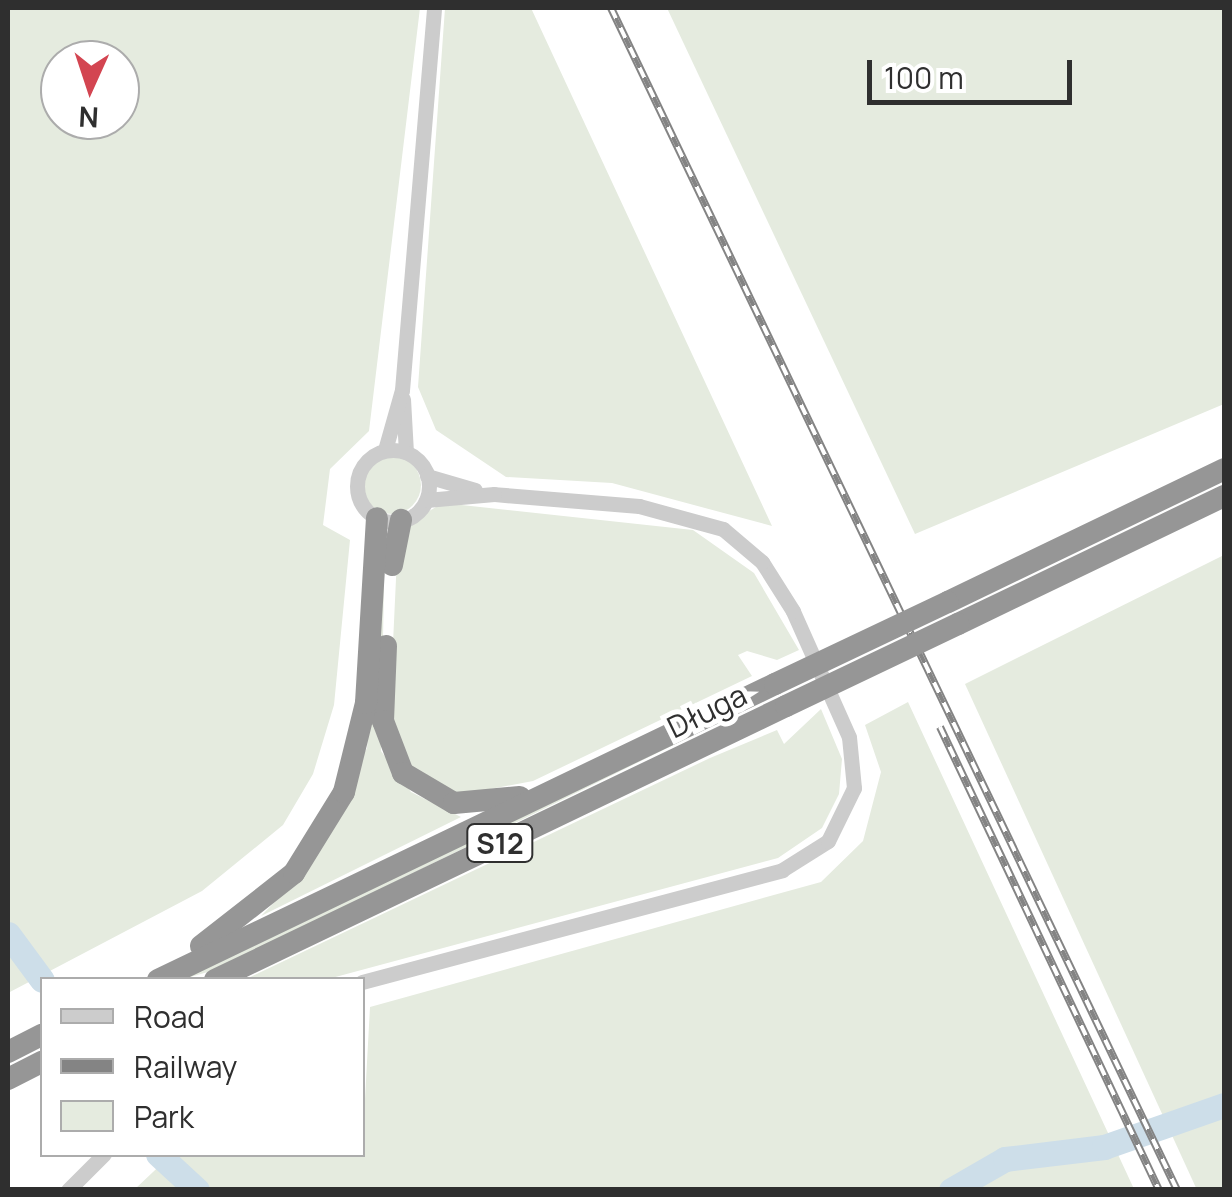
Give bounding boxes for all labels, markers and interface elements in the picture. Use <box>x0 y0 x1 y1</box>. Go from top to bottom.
north arrow <box>40 40 140 140</box>
scale bar <box>872 40 1077 102</box>
text: 100 m <box>884 57 964 98</box>
text: N <box>78 98 100 137</box>
street label: Długa <box>662 676 752 746</box>
road number: S12 <box>465 820 535 866</box>
legend <box>40 977 365 1157</box>
text: Road <box>134 996 205 1037</box>
text: Railway <box>134 1046 237 1087</box>
text: Park <box>134 1096 194 1137</box>

